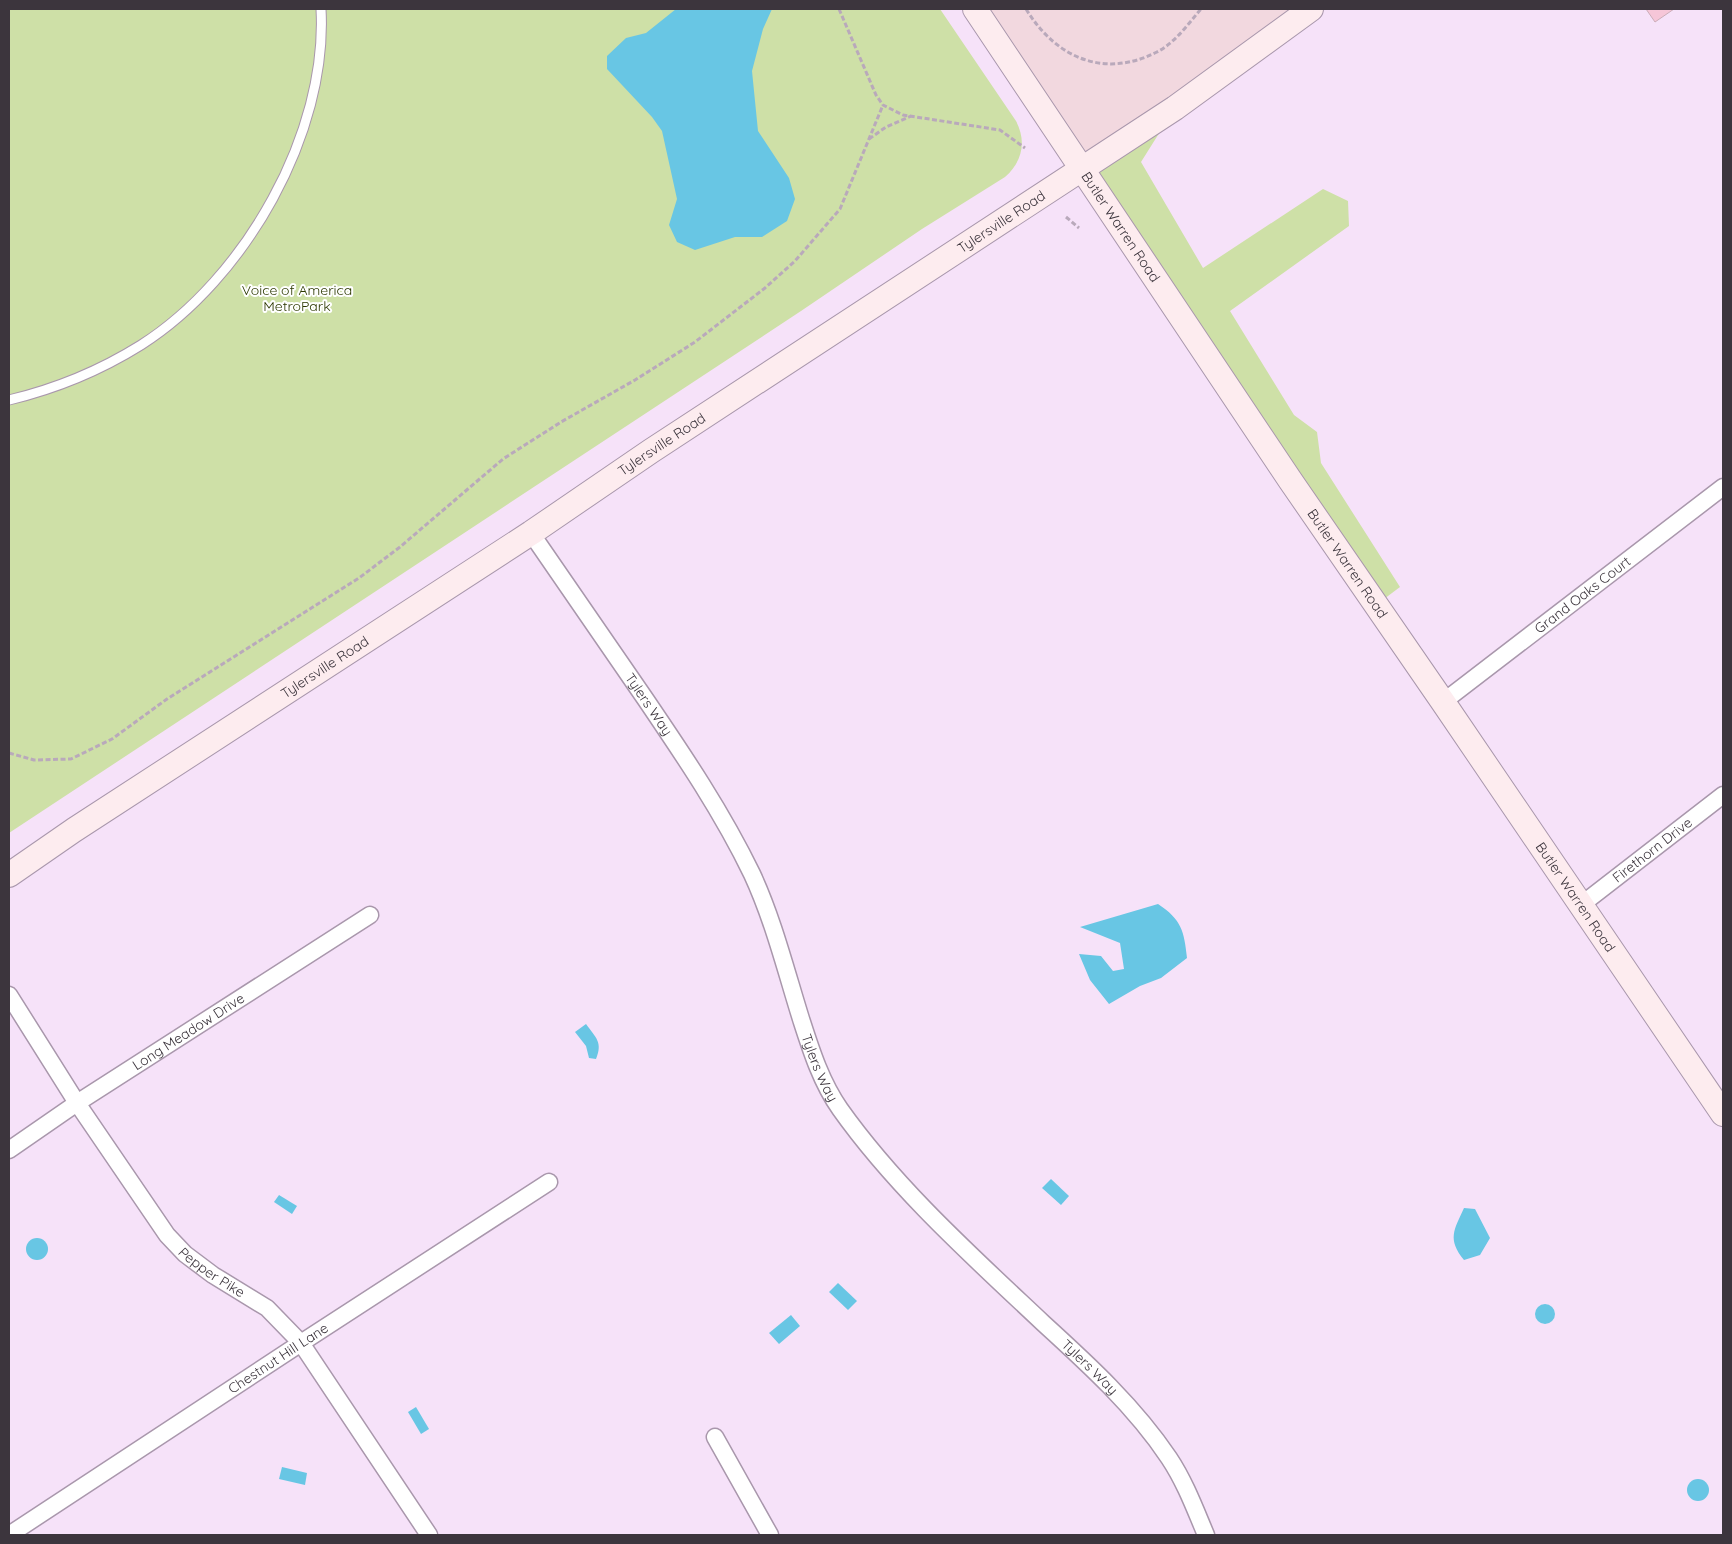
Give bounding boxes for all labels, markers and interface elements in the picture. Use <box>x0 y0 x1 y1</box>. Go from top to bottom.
street label: Butler Warren Road <box>1077 168 1164 285</box>
street label: Tylersville Road <box>954 186 1049 257</box>
park label: Voice of America MetroPark <box>242 281 352 315</box>
street label: Tylersville Road <box>614 409 709 480</box>
street label: Butler Warren Road <box>1304 505 1392 622</box>
street label: Grand Oaks Court <box>1531 552 1635 637</box>
street label: Tylersville Road <box>277 632 372 702</box>
street label: Tylers Way <box>621 670 676 739</box>
street label: Firethorn Drive <box>1609 813 1696 886</box>
street label: Butler Warren Road <box>1532 839 1619 955</box>
street label: Long Meadow Drive <box>129 989 248 1074</box>
street label: Tylers Way <box>797 1032 842 1105</box>
street label: Pepper Pike <box>174 1244 248 1301</box>
street label: Chestnut Hill Lane <box>224 1319 332 1398</box>
street label: Tylers Way <box>1058 1335 1122 1398</box>

